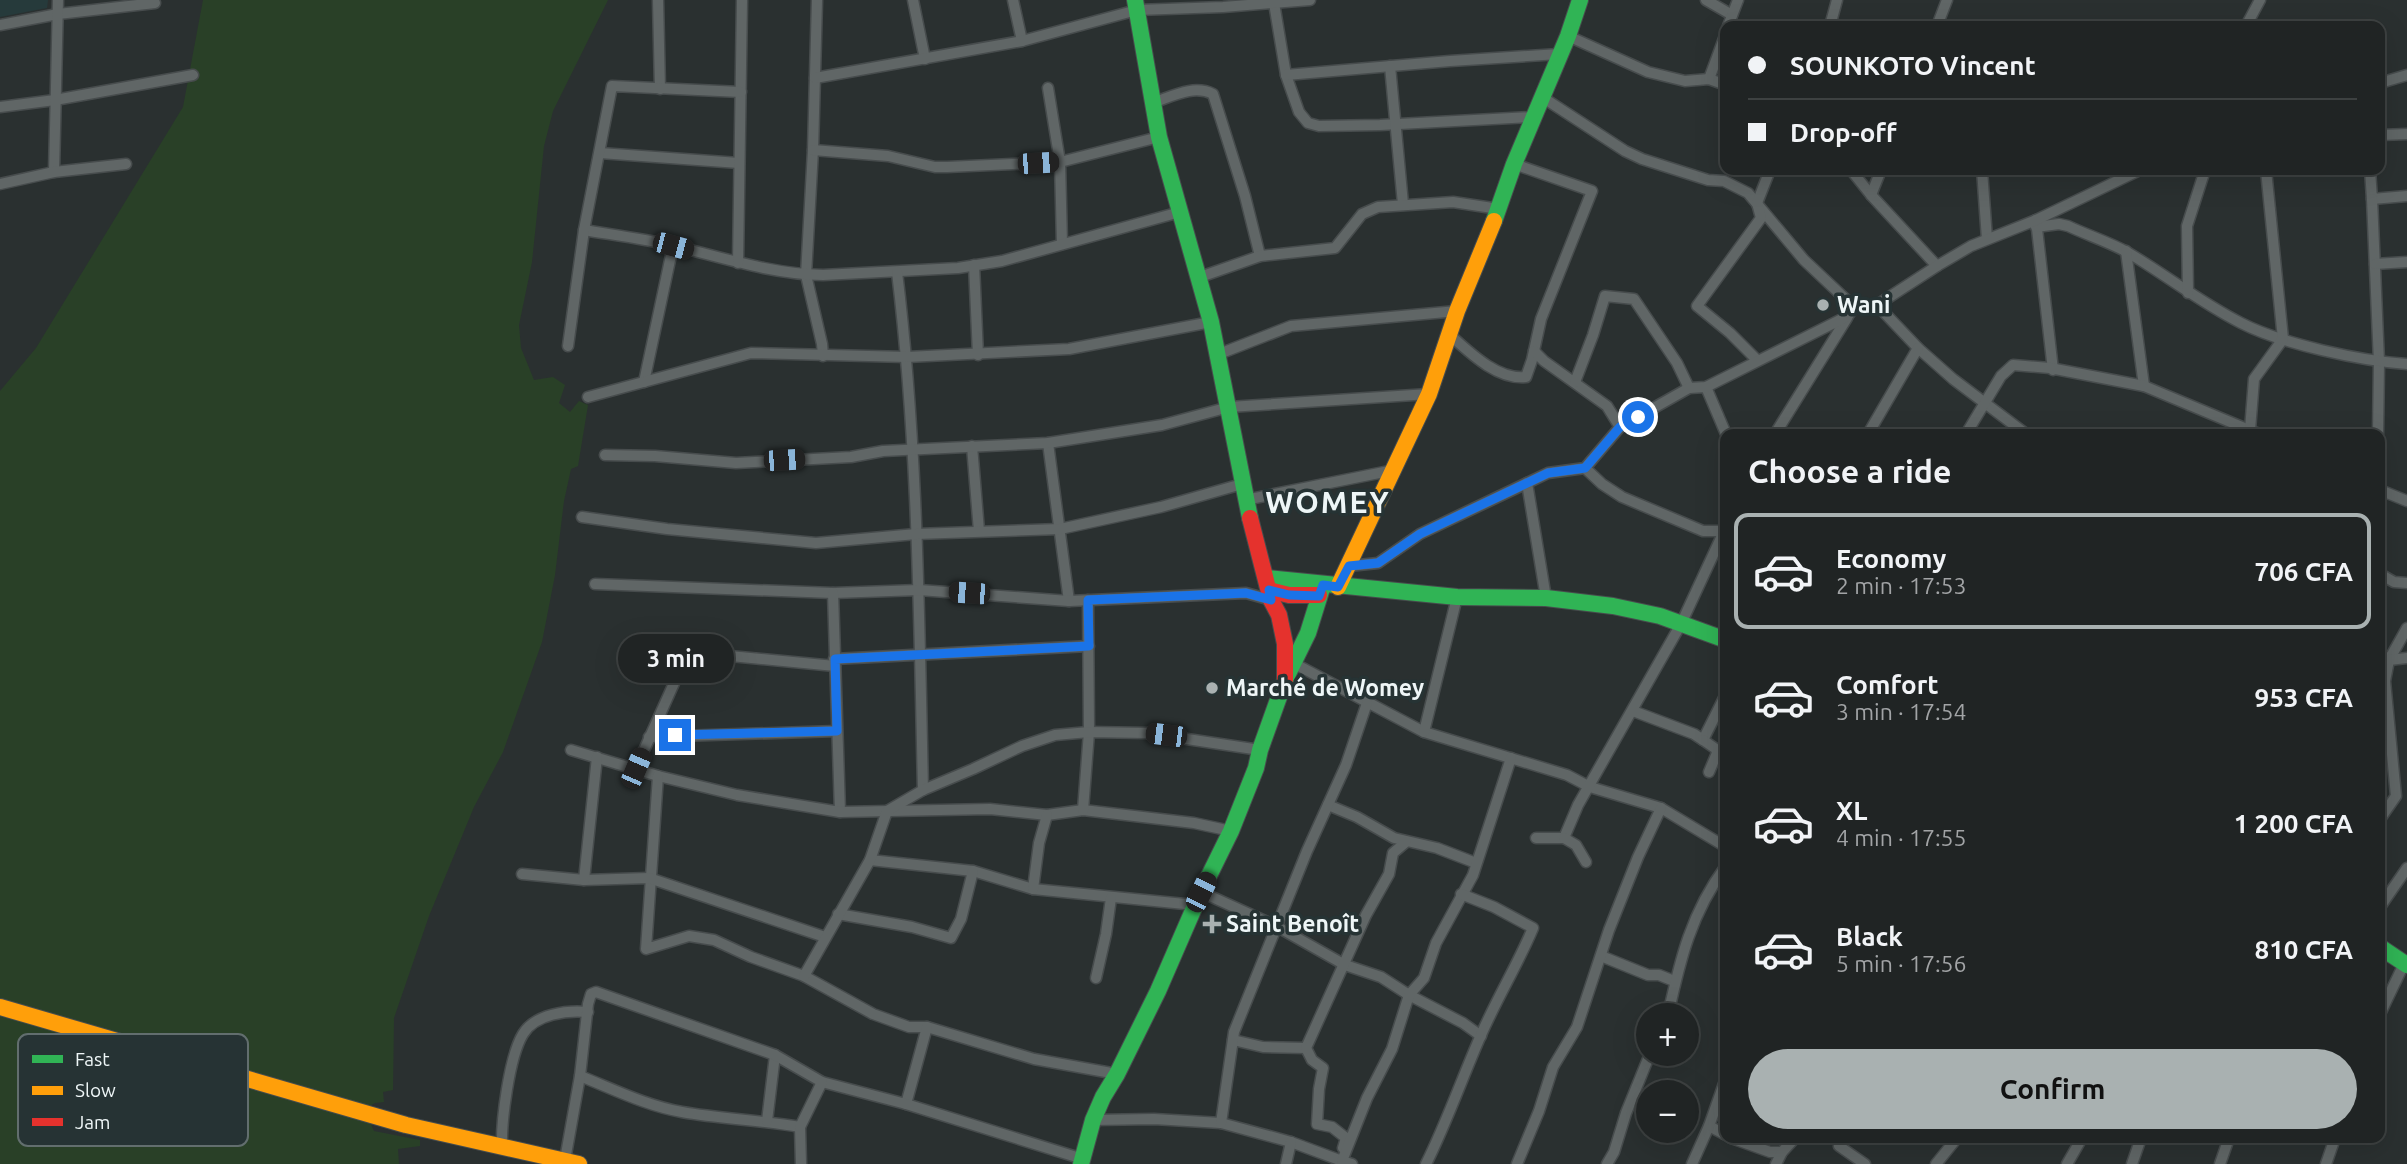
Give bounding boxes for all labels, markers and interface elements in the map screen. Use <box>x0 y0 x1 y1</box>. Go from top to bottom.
text: SOUNKOTO Vincent <box>1790 51 2036 80</box>
text: Drop-off <box>1790 118 1897 147</box>
car <box>1017 151 1060 175</box>
car <box>650 230 697 262</box>
place label: Wani <box>1837 292 1890 317</box>
marker: Wani <box>1815 297 1831 313</box>
route start <box>1622 401 1654 433</box>
car <box>763 448 806 472</box>
text: Choose a ride <box>1748 453 1951 489</box>
district label: WOMEY <box>1265 485 1391 519</box>
icon: car <box>1752 540 1815 603</box>
text: Economy <box>1836 544 1946 573</box>
text: 706 CFA <box>2255 557 2353 586</box>
text: 2 min · 17:53 <box>1836 573 1967 598</box>
car <box>948 581 991 605</box>
callout: 3 min <box>617 634 733 682</box>
text: 3 min <box>647 646 705 671</box>
icon: car <box>1752 666 1815 729</box>
text: Comfort <box>1836 670 1939 699</box>
place label: Marché de Womey <box>1226 675 1424 700</box>
marker: Marché de Womey <box>1204 680 1220 696</box>
text: 953 CFA <box>2255 683 2353 712</box>
text: 3 min · 17:54 <box>1836 699 1967 724</box>
route end <box>659 719 691 751</box>
car <box>1144 722 1189 748</box>
car <box>619 745 654 791</box>
icon: car <box>1752 792 1815 855</box>
text: XL <box>1836 796 1867 825</box>
text: 1 200 CFA <box>2234 809 2353 838</box>
text: 4 min · 17:55 <box>1836 825 1967 850</box>
car <box>1183 869 1220 915</box>
place label: Saint Benoît <box>1226 911 1359 936</box>
marker: Saint Benoît <box>1204 916 1220 932</box>
icon: car <box>1752 918 1815 981</box>
text: Black <box>1836 922 1903 951</box>
text: 810 CFA <box>2255 935 2353 964</box>
text: 5 min · 17:56 <box>1836 951 1967 976</box>
map controls <box>1636 1003 1699 1143</box>
button: + <box>1636 1003 1699 1066</box>
legend <box>18 1034 248 1146</box>
text: Fast <box>75 1048 110 1070</box>
button: Confirm <box>1748 1049 2357 1129</box>
text: Slow <box>75 1079 116 1101</box>
button: − <box>1636 1080 1699 1143</box>
text: Jam <box>75 1111 111 1133</box>

